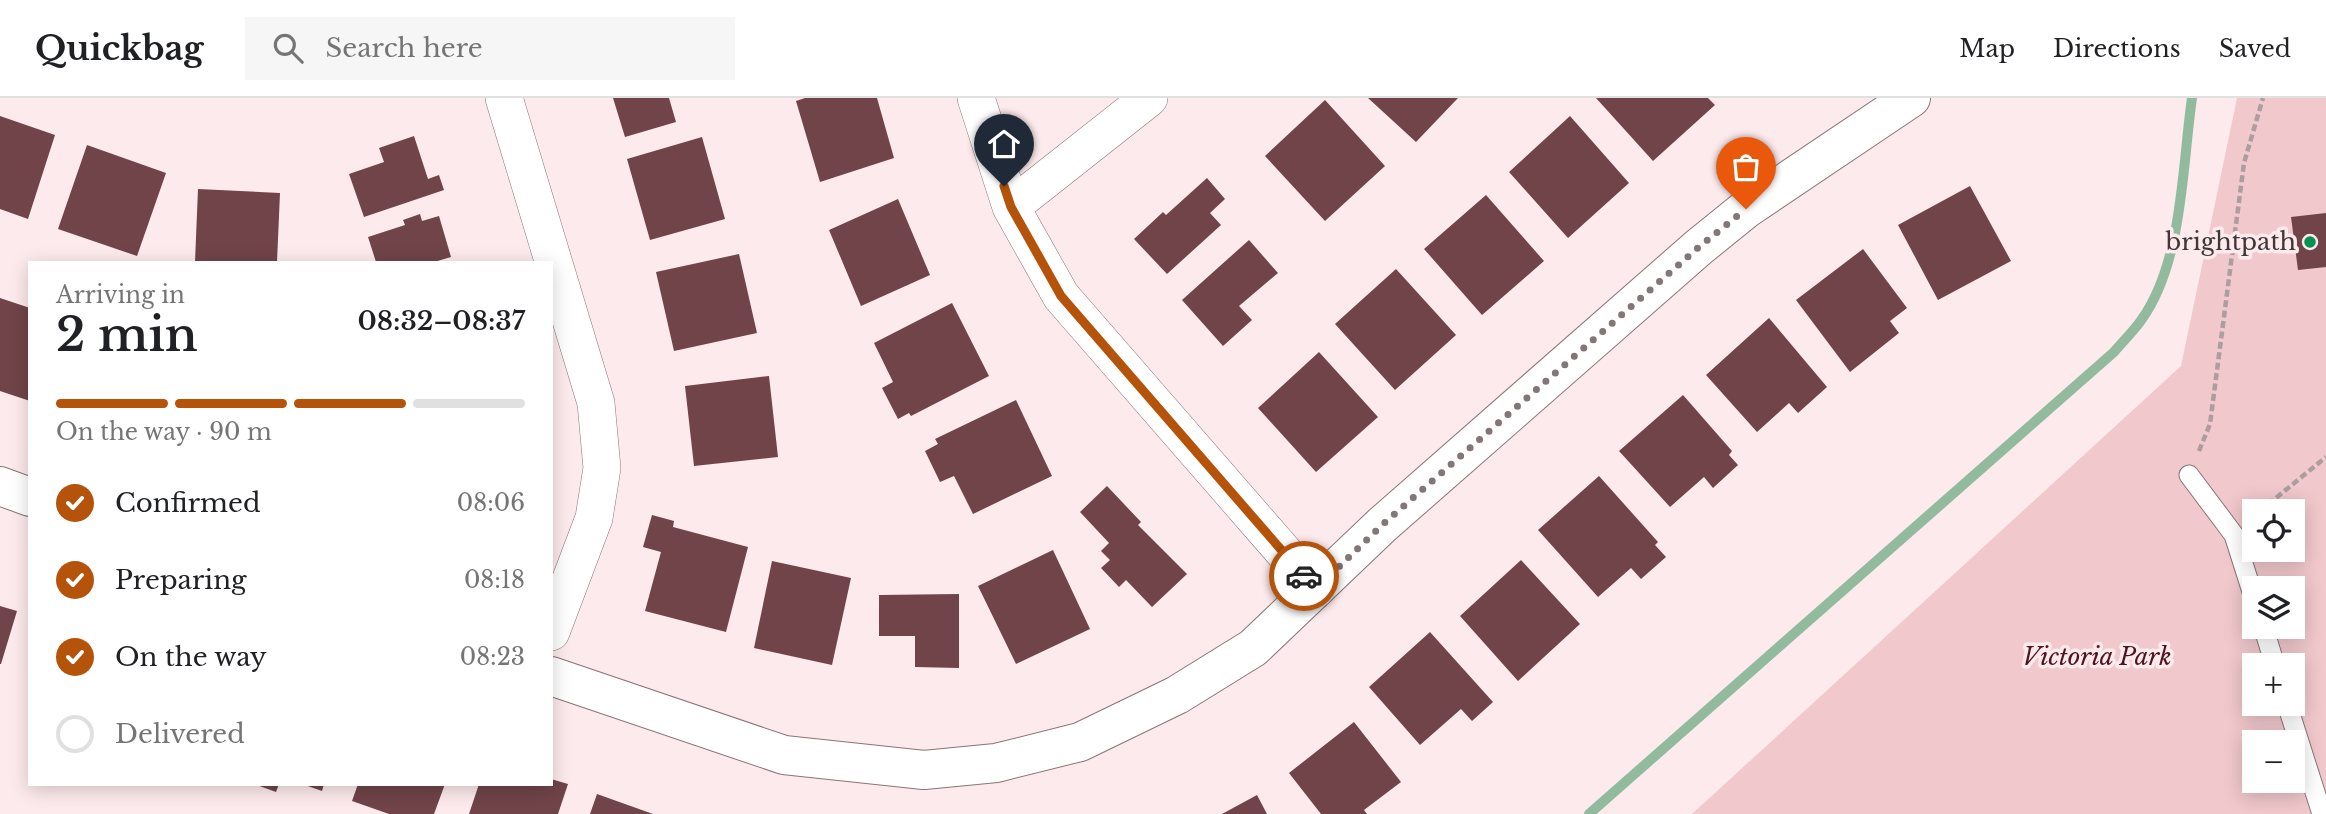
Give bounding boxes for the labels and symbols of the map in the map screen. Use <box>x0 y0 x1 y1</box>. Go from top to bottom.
pin <box>974 114 1034 186</box>
pin <box>1716 137 1776 209</box>
place label: brightpath <box>2165 227 2296 256</box>
marker: brightpath <box>2302 234 2318 250</box>
courier <box>1269 541 1339 611</box>
park label: Victoria Park <box>2022 642 2172 671</box>

